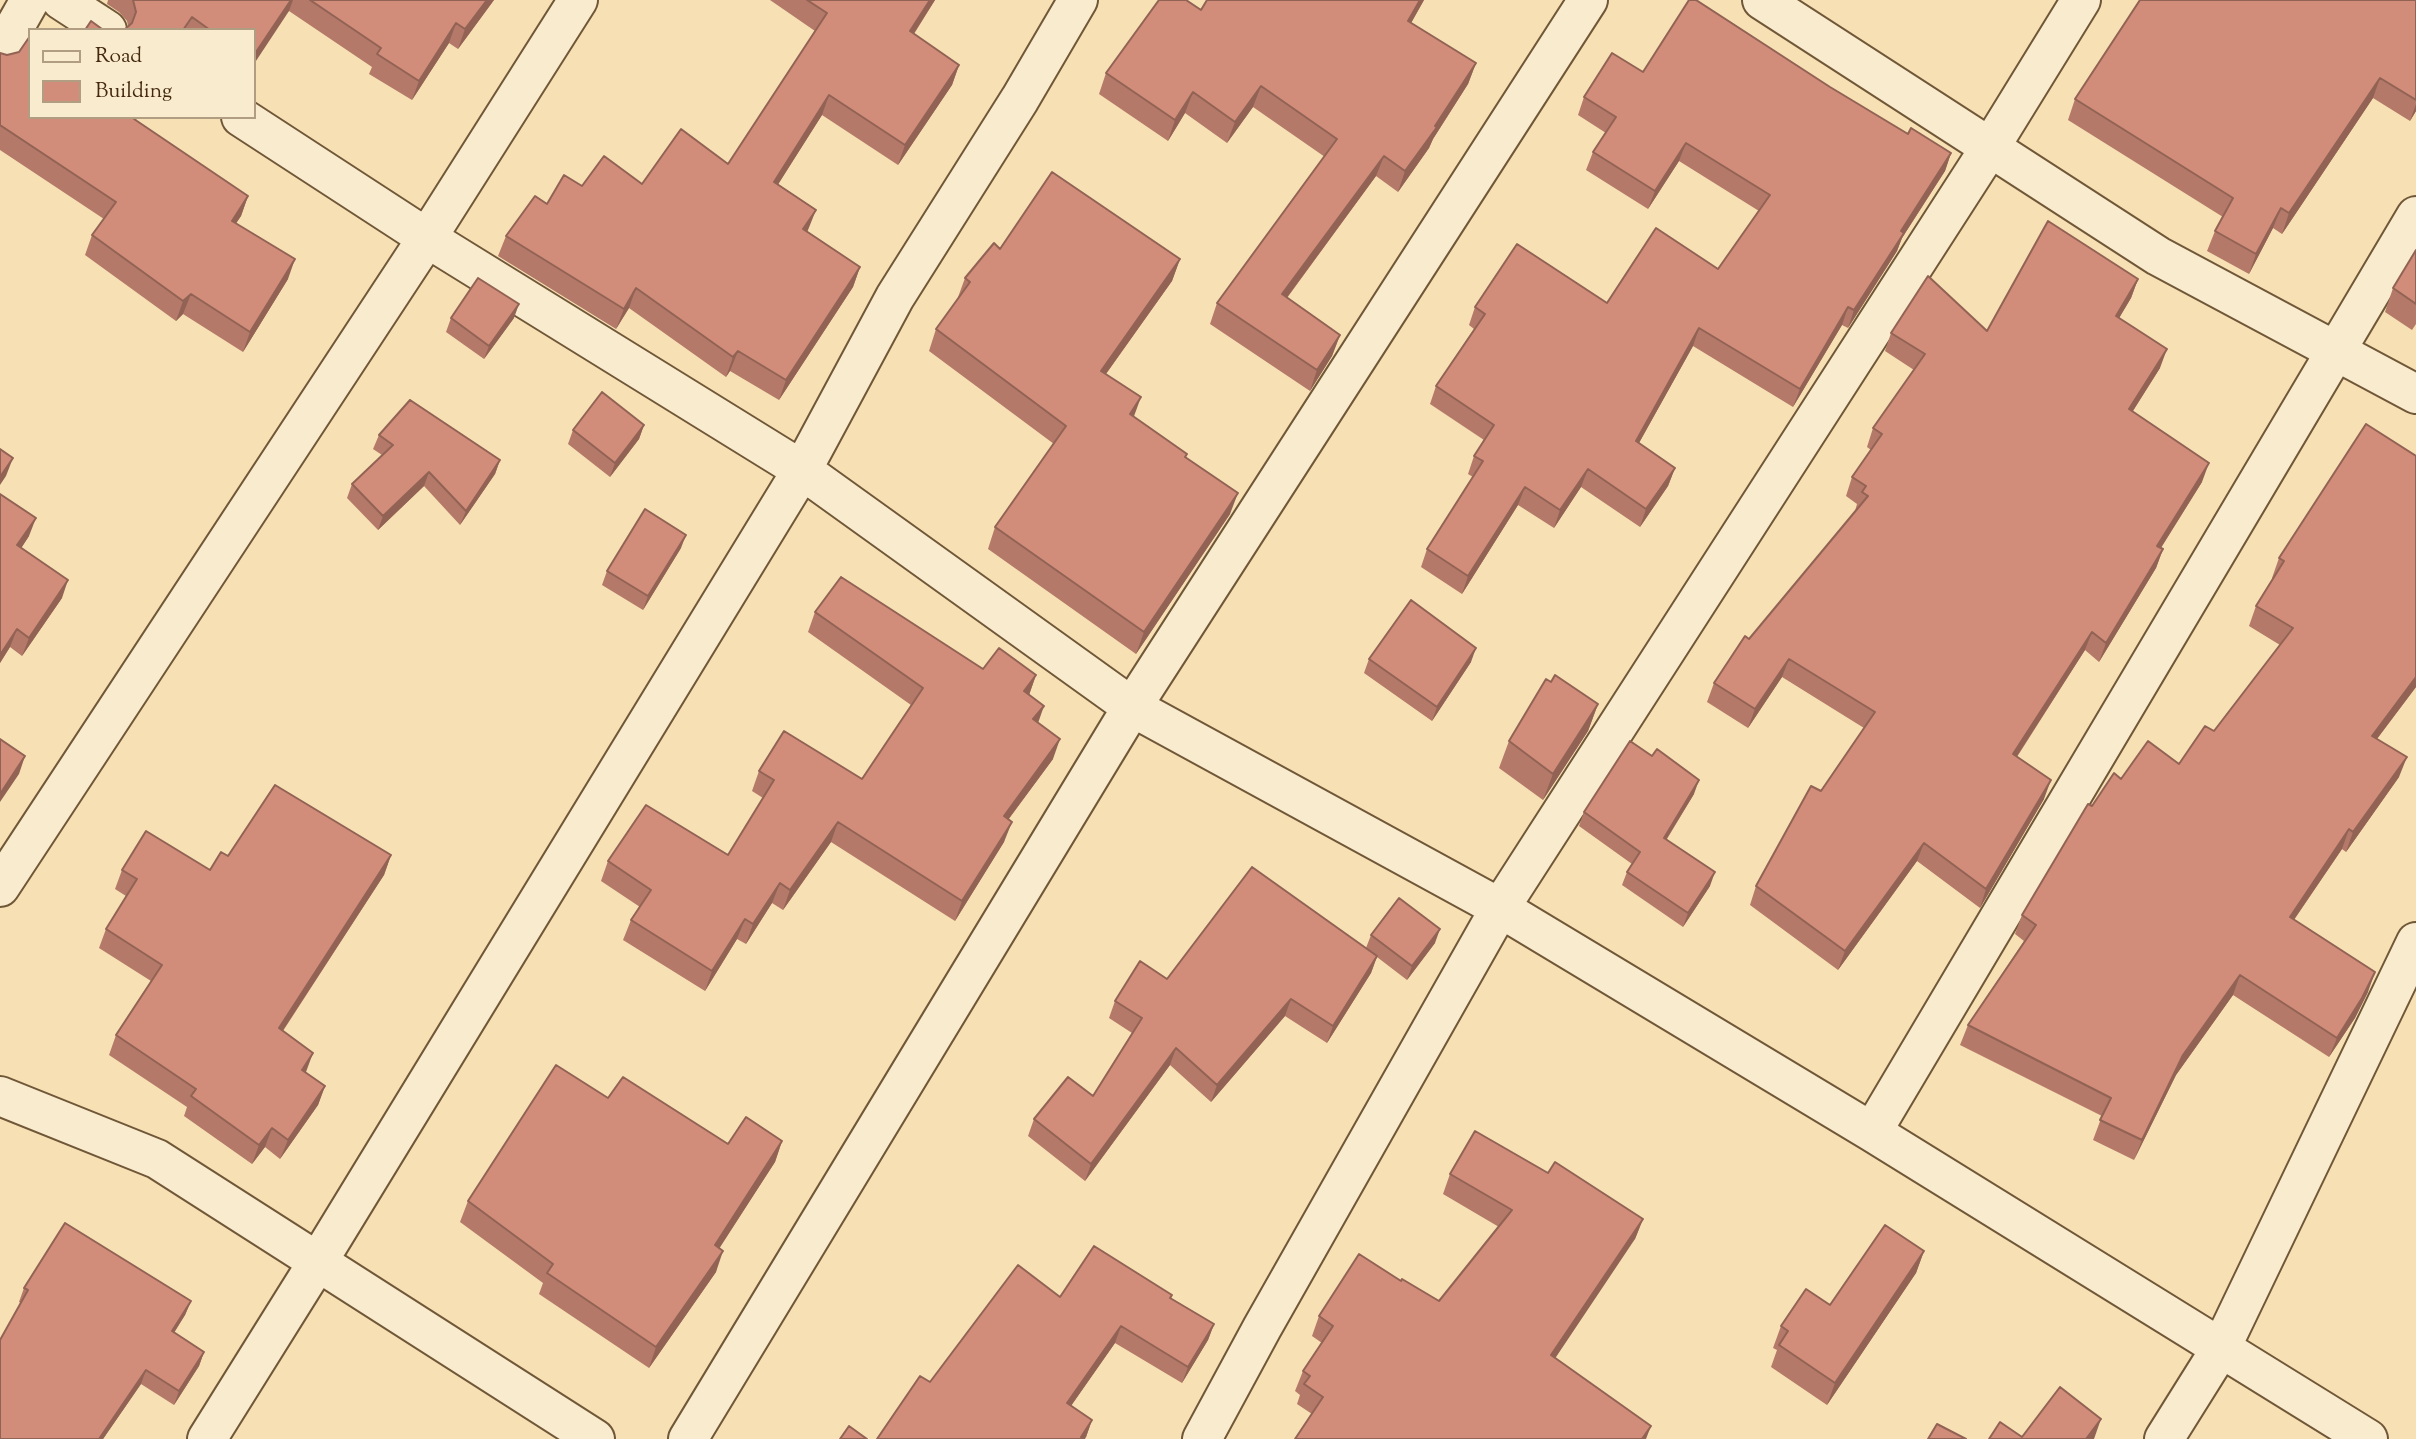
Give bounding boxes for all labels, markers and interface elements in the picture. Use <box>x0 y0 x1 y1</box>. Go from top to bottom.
legend <box>28 28 256 119</box>
text: Road <box>95 42 142 72</box>
text: Building <box>95 77 172 107</box>

